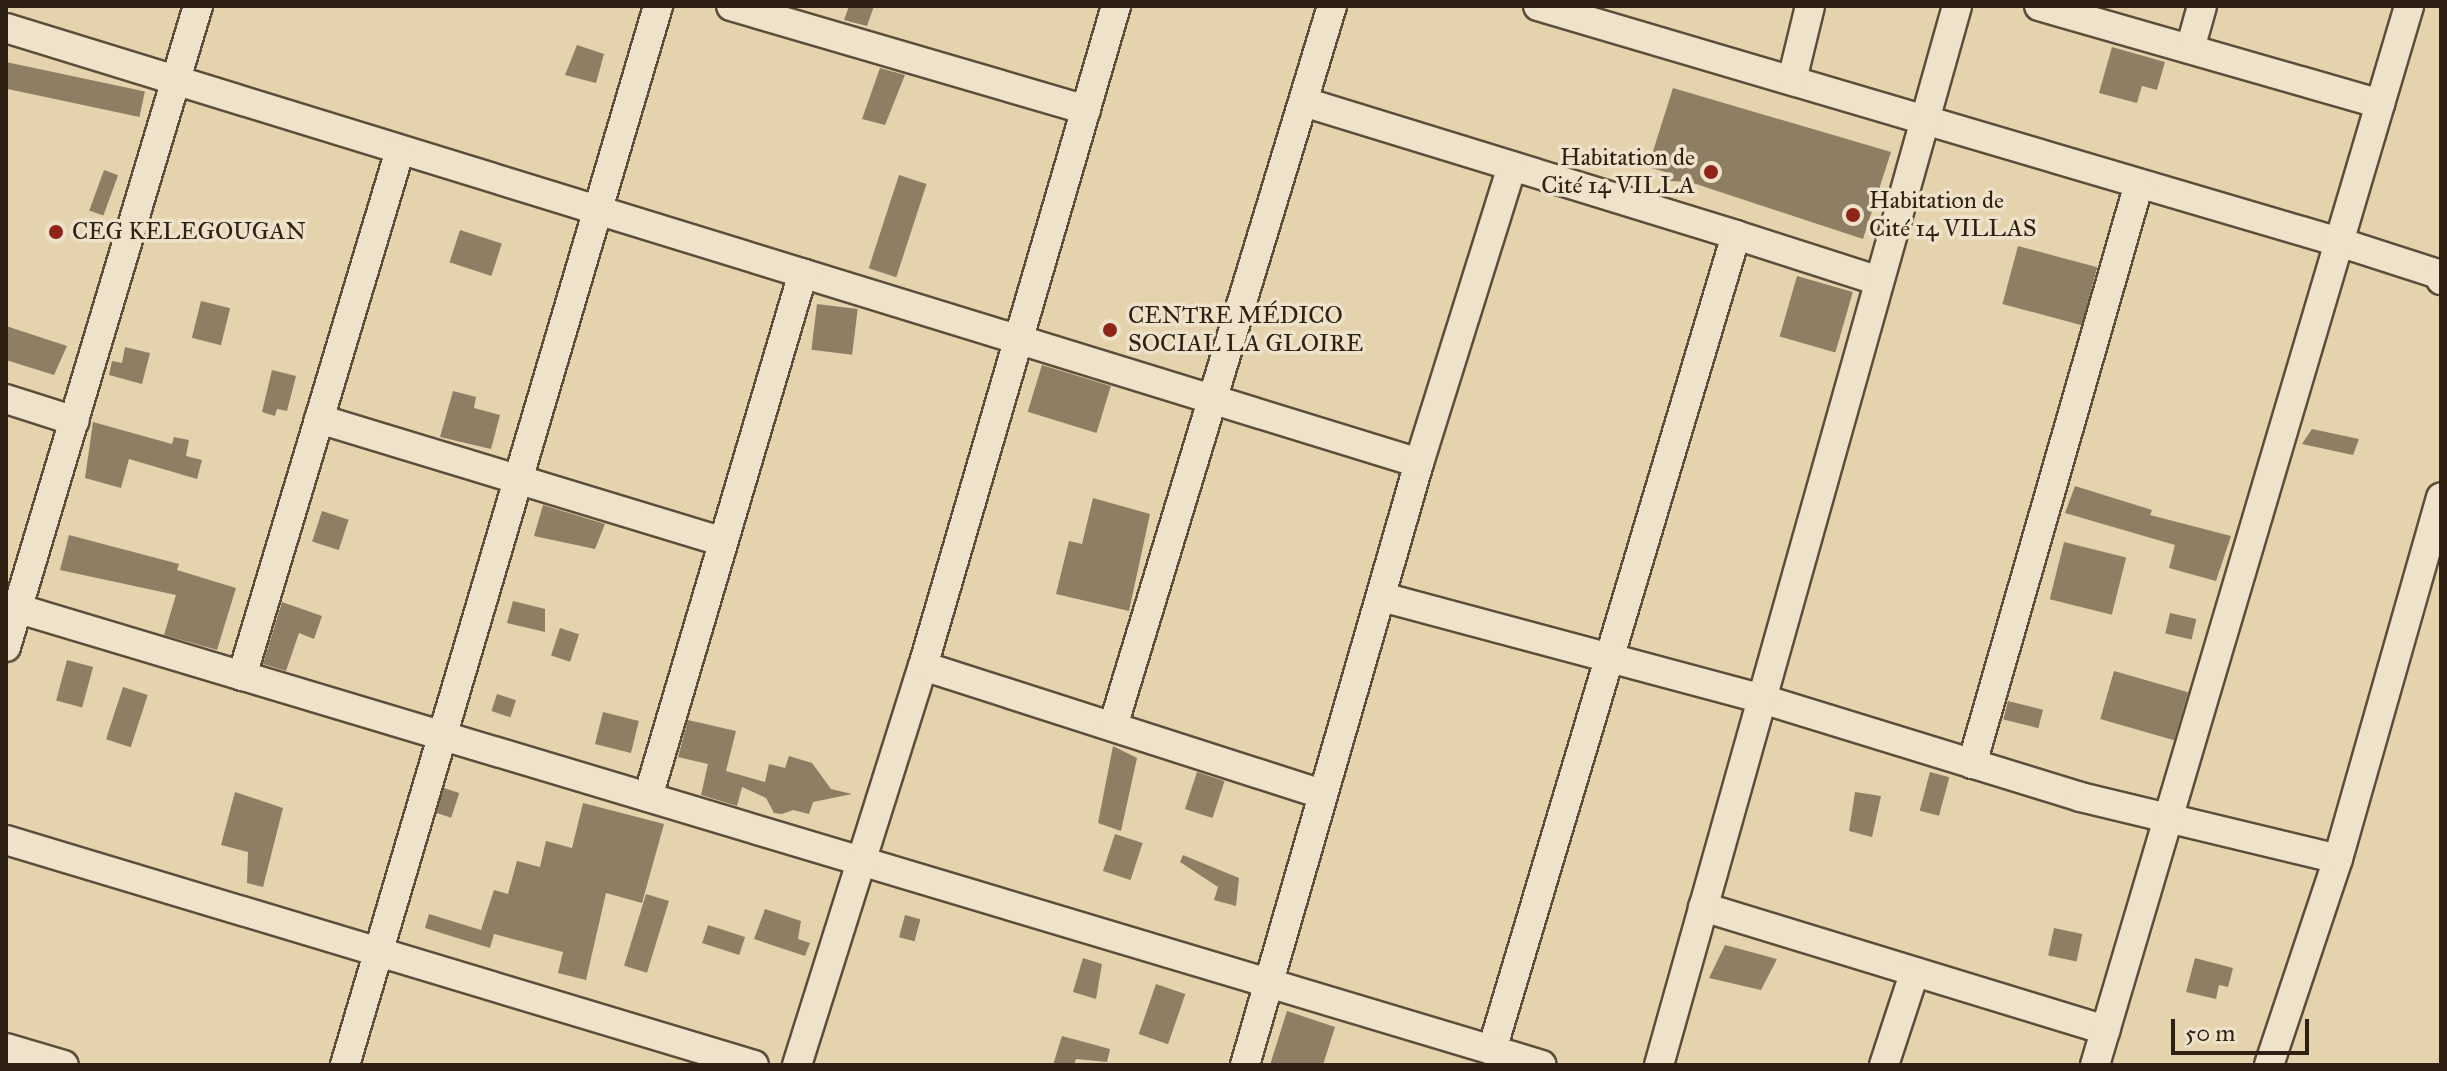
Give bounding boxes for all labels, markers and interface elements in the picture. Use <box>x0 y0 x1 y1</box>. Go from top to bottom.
place label: Habitation de Cité 14 VILLA <box>1541 144 1695 200</box>
marker: Habitation de Cité 14 VILLA <box>1702 163 1720 181</box>
place label: Habitation de Cité 14 VILLAS <box>1869 187 2037 243</box>
marker: Habitation de Cité 14 VILLAS <box>1844 206 1862 224</box>
place label: CEG KELEGOUGAN <box>72 218 306 246</box>
marker: CEG KELEGOUGAN <box>47 223 65 241</box>
place label: CENTRE MÉDICO SOCIAL LA GLOIRE <box>1128 302 1363 358</box>
marker: CENTRE MÉDICO SOCIAL LA GLOIRE <box>1099 319 1121 341</box>
scale bar <box>2175 1003 2313 1053</box>
text: 50 m <box>2185 1018 2235 1048</box>

